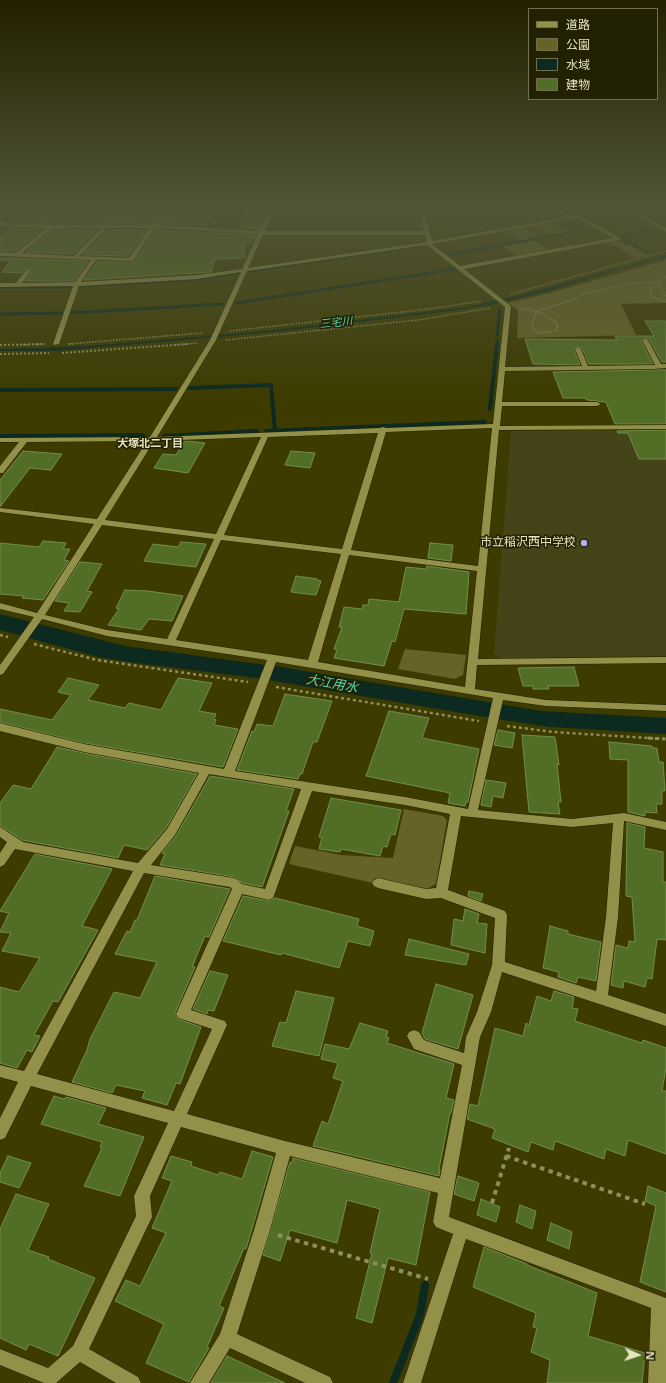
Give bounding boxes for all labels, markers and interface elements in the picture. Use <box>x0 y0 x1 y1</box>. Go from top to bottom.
legend <box>528 8 658 100</box>
text: 道路 <box>566 16 590 33</box>
text: 公園 <box>566 36 590 53</box>
text: 水域 <box>566 56 590 73</box>
text: 建物 <box>566 76 590 93</box>
water label: 三宅川 <box>319 315 353 331</box>
district label: 大塚北二丁目 <box>117 437 183 451</box>
place label: 市立稲沢西中学校 <box>480 536 576 550</box>
marker: 市立稲沢西中学校 <box>579 538 589 548</box>
water label: 大江用水 <box>305 672 359 696</box>
north arrow <box>618 1335 658 1375</box>
text: N <box>643 1351 658 1361</box>

